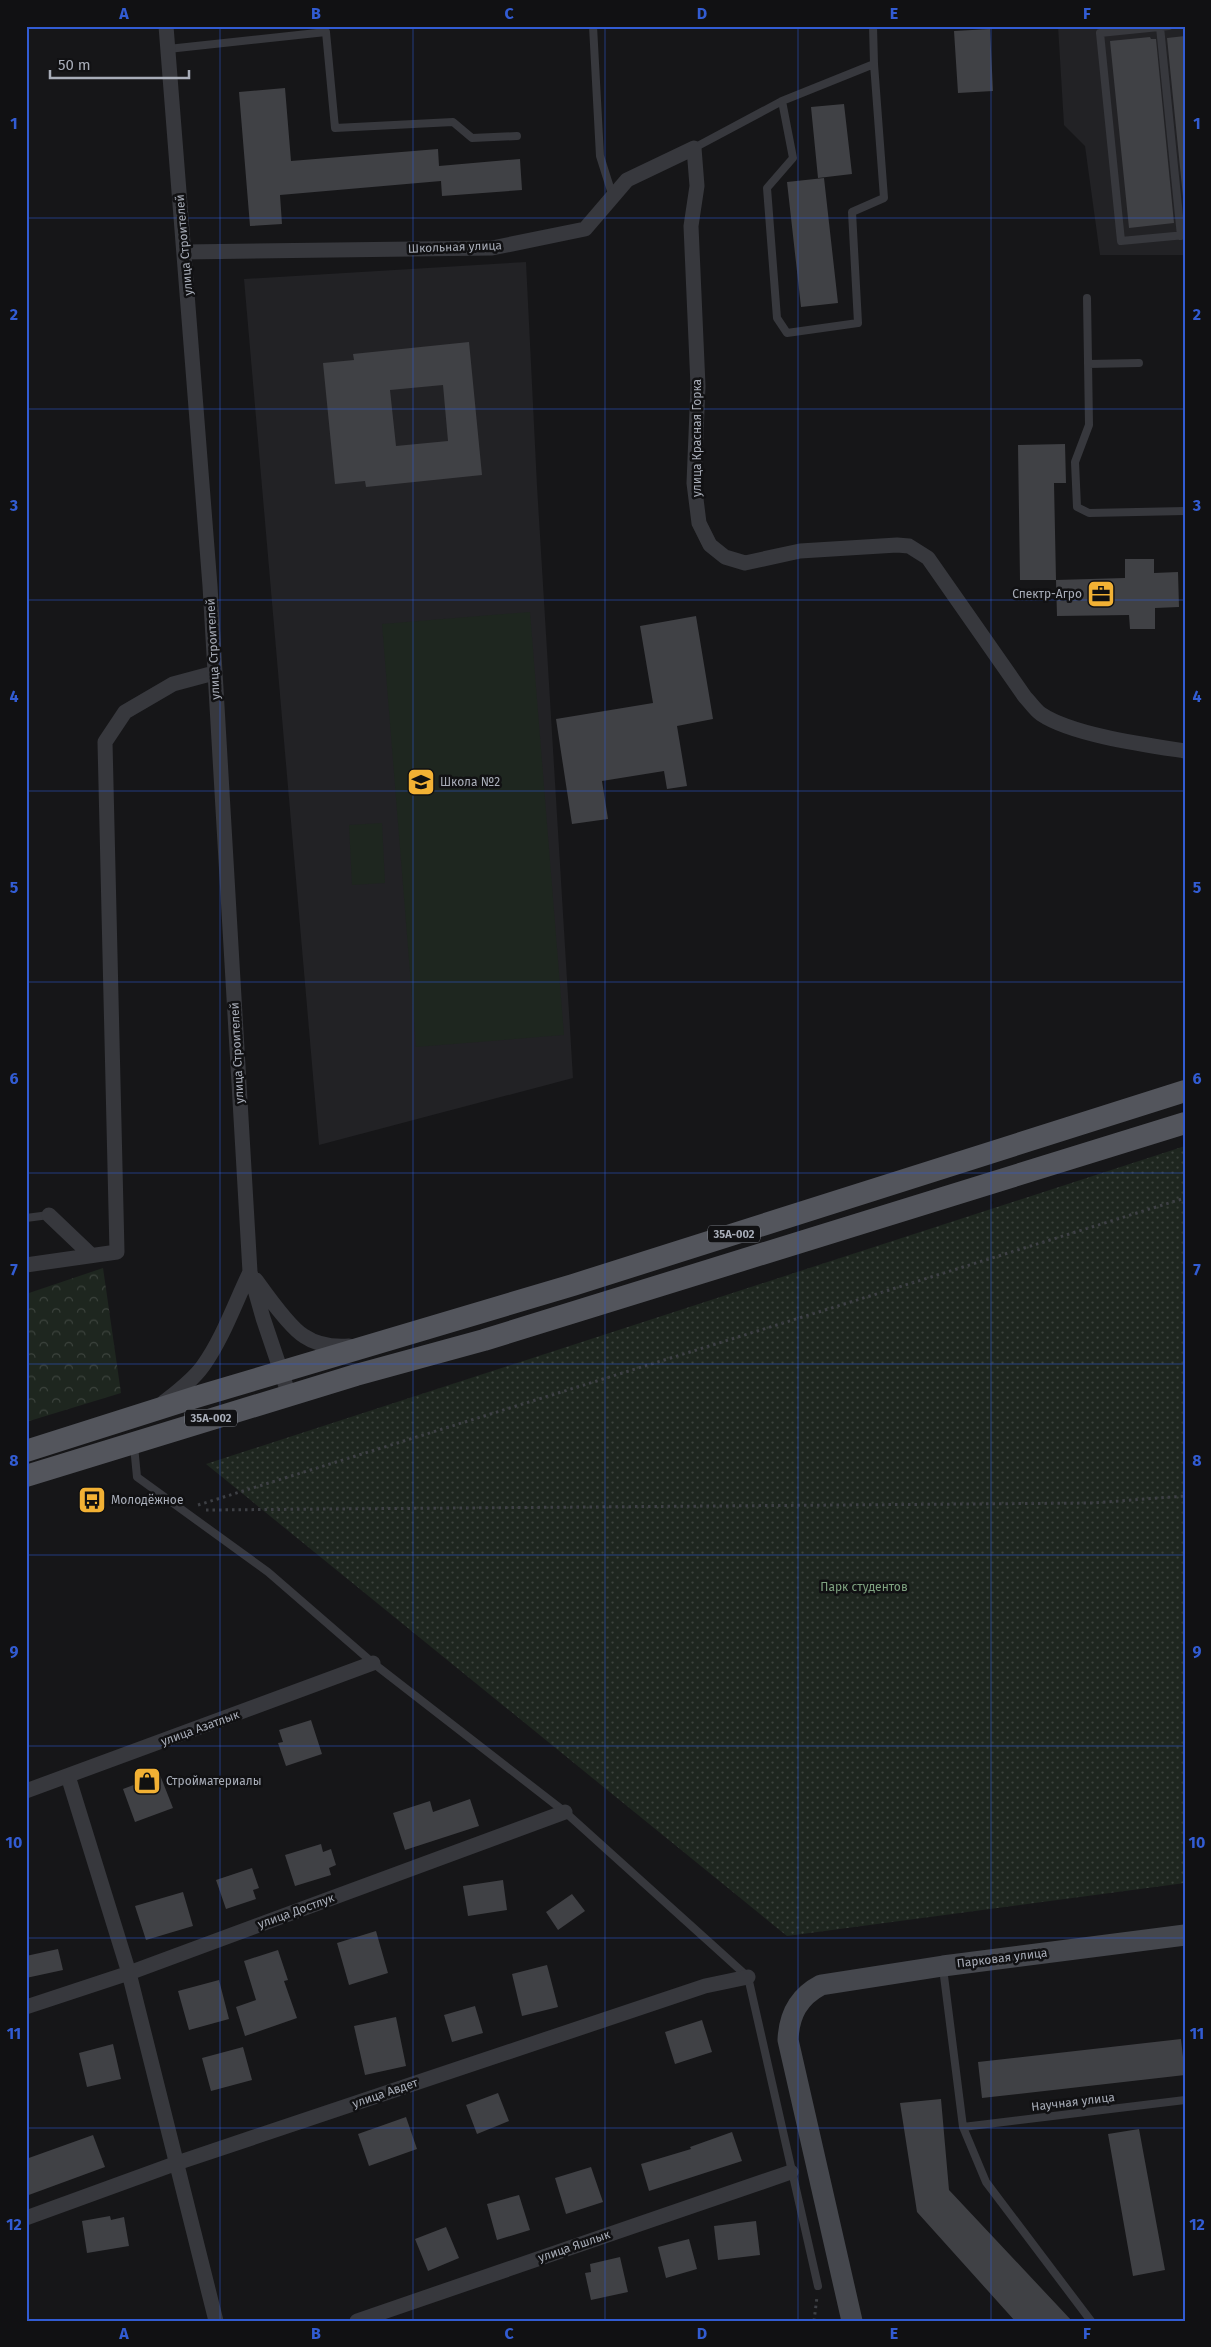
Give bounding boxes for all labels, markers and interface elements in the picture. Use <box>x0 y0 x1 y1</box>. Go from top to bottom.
text: A <box>118 4 129 23</box>
text: B <box>311 4 321 23</box>
text: C <box>504 4 514 23</box>
text: D <box>697 4 707 23</box>
text: E <box>890 4 898 23</box>
text: F <box>1083 4 1091 23</box>
scale bar <box>50 48 189 80</box>
text: 50 m <box>58 56 91 74</box>
text: 1 <box>10 114 18 133</box>
text: 1 <box>1193 114 1201 133</box>
street label: улица Строителей <box>173 194 195 296</box>
street label: Школьная улица <box>408 238 502 256</box>
text: 2 <box>10 305 18 324</box>
text: 2 <box>1193 305 1201 324</box>
street label: улица Красная Горка <box>690 379 704 497</box>
text: 3 <box>9 496 18 515</box>
text: 3 <box>1192 496 1201 515</box>
office icon: Спектр-Агро <box>1086 579 1116 609</box>
place label: Спектр-Агро <box>1012 587 1082 601</box>
street label: улица Строителей <box>203 598 223 700</box>
text: 4 <box>9 687 19 706</box>
text: 4 <box>1192 687 1202 706</box>
school or university icon: Школа №2 <box>406 767 436 797</box>
place label: Школа №2 <box>440 775 500 789</box>
text: 5 <box>10 878 19 897</box>
text: 5 <box>1193 878 1202 897</box>
street label: улица Строителей <box>227 1002 247 1104</box>
text: 6 <box>9 1069 19 1088</box>
text: 6 <box>1192 1069 1202 1088</box>
road number: 35А-002 <box>708 1226 760 1242</box>
text: 7 <box>10 1260 18 1279</box>
text: 7 <box>1193 1260 1201 1279</box>
road number: 35А-002 <box>185 1410 237 1426</box>
text: 8 <box>9 1451 19 1470</box>
text: 8 <box>1192 1451 1202 1470</box>
bus stop icon: Молодёжное <box>77 1485 107 1515</box>
place label: Молодёжное <box>111 1493 183 1507</box>
park label: Парк студентов <box>820 1580 908 1594</box>
text: 9 <box>10 1642 19 1661</box>
text: 9 <box>1193 1642 1202 1661</box>
street label: улица Азатлык <box>159 1707 242 1749</box>
shop icon: Стройматериалы <box>132 1766 162 1796</box>
place label: Стройматериалы <box>166 1774 261 1788</box>
text: 10 <box>6 1833 22 1852</box>
text: 10 <box>1189 1833 1205 1852</box>
street label: улица Достлук <box>256 1890 337 1931</box>
street label: Парковая улица <box>956 1945 1048 1971</box>
text: 11 <box>7 2024 21 2043</box>
text: 11 <box>1190 2024 1204 2043</box>
street label: улица Авдет <box>350 2075 420 2111</box>
street label: Научная улица <box>1031 2090 1115 2114</box>
text: 12 <box>6 2215 22 2234</box>
text: 12 <box>1189 2215 1205 2234</box>
street label: улица Яшлык <box>536 2227 613 2265</box>
text: A <box>118 2324 129 2343</box>
text: B <box>311 2324 321 2343</box>
text: C <box>504 2324 514 2343</box>
text: D <box>697 2324 707 2343</box>
text: E <box>890 2324 898 2343</box>
text: F <box>1083 2324 1091 2343</box>

